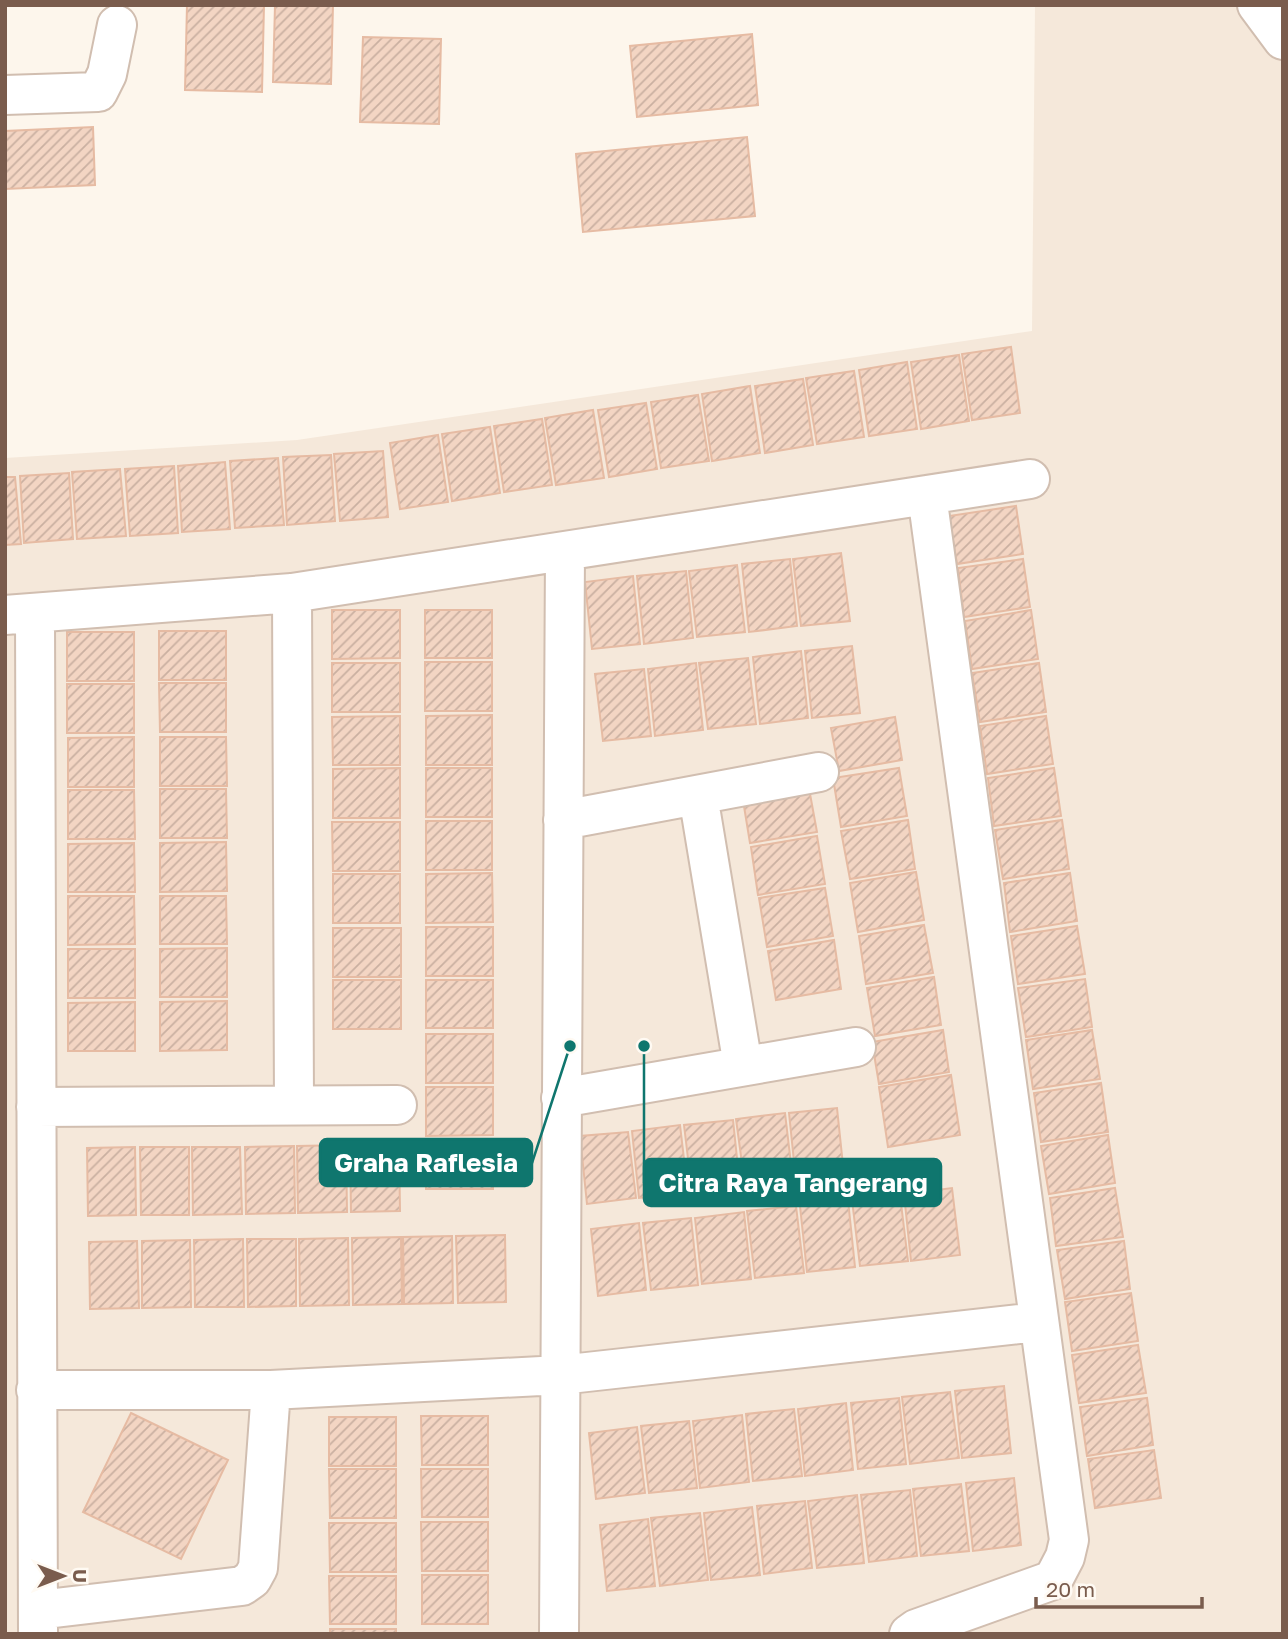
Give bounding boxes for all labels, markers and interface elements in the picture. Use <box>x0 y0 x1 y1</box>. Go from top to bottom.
callout: Graha Raflesia <box>320 1139 532 1186</box>
text: Graha Raflesia <box>334 1147 518 1178</box>
callout: Citra Raya Tangerang <box>644 1159 941 1206</box>
text: Citra Raya Tangerang <box>658 1167 928 1198</box>
north arrow <box>28 1541 98 1611</box>
scale bar <box>1036 1566 1202 1610</box>
text: U <box>69 1569 92 1583</box>
text: 20 m <box>1046 1576 1095 1602</box>

